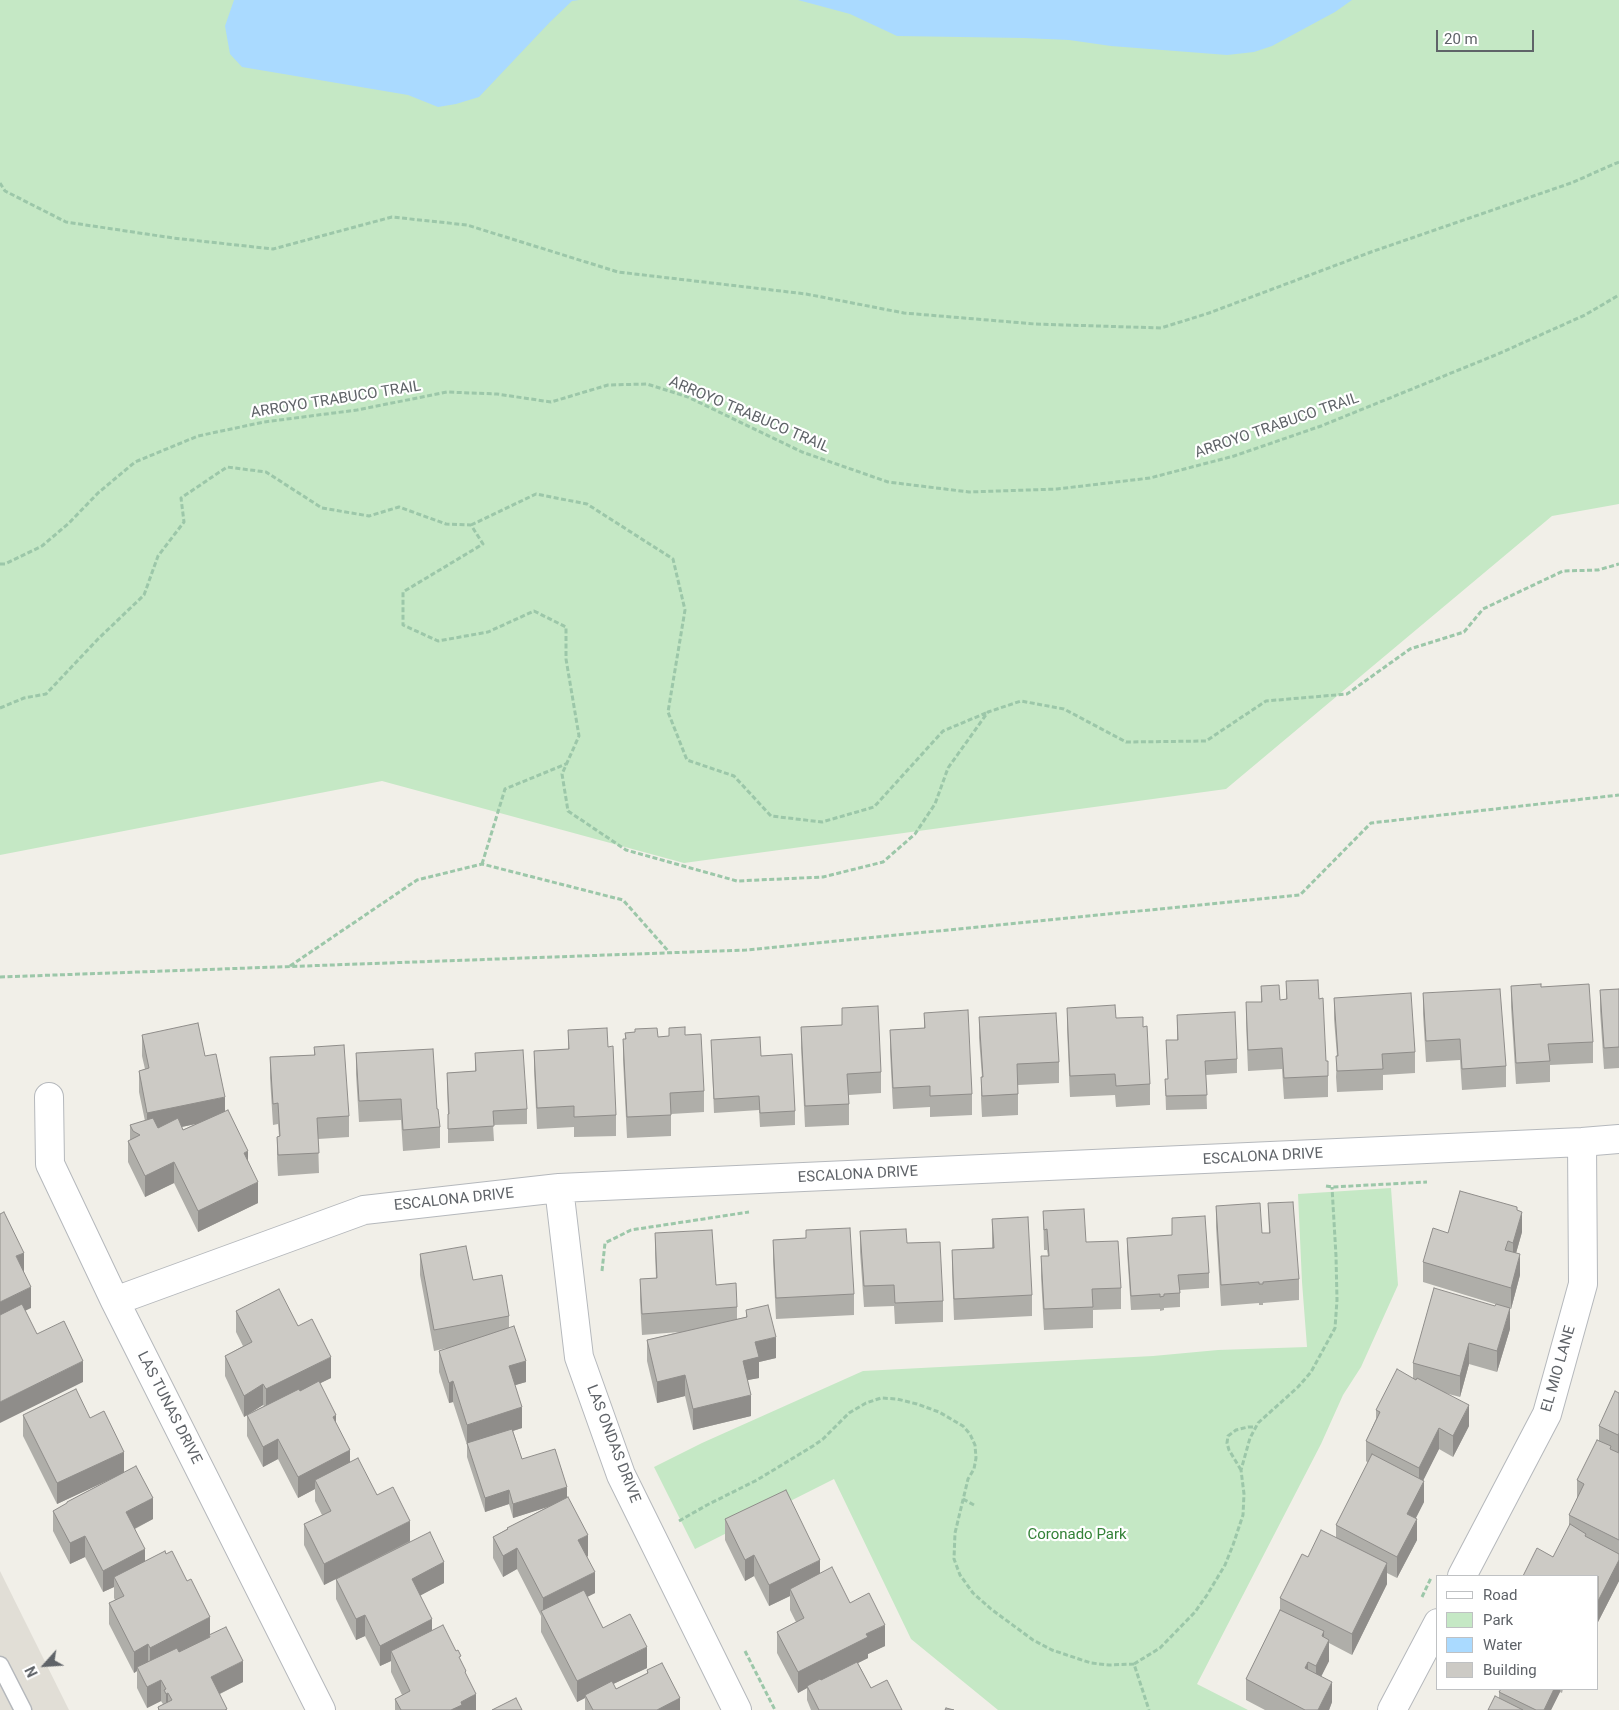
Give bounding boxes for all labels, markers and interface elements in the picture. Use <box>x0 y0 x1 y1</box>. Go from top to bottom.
scale bar <box>1439 20 1536 52</box>
text: 20 m <box>1444 30 1478 48</box>
street label: ARROYO TRABUCO TRAIL <box>666 373 832 457</box>
street label: ARROYO TRABUCO TRAIL <box>250 378 422 422</box>
street label: ARROYO TRABUCO TRAIL <box>1193 389 1361 463</box>
street label: ESCALONA DRIVE <box>1202 1145 1324 1169</box>
street label: ESCALONA DRIVE <box>797 1163 919 1187</box>
street label: ESCALONA DRIVE <box>393 1185 515 1215</box>
street label: EL MIO LANE <box>1538 1324 1580 1414</box>
street label: LAS TUNAS DRIVE <box>133 1349 205 1467</box>
street label: LAS ONDAS DRIVE <box>582 1382 644 1506</box>
park label: Coronado Park <box>1027 1526 1127 1544</box>
legend <box>1436 1575 1599 1690</box>
text: Road <box>1483 1586 1517 1604</box>
text: Park <box>1483 1611 1513 1629</box>
text: Water <box>1483 1636 1522 1654</box>
north arrow <box>20 1640 70 1690</box>
text: Building <box>1483 1661 1537 1679</box>
text: N <box>22 1664 41 1680</box>

